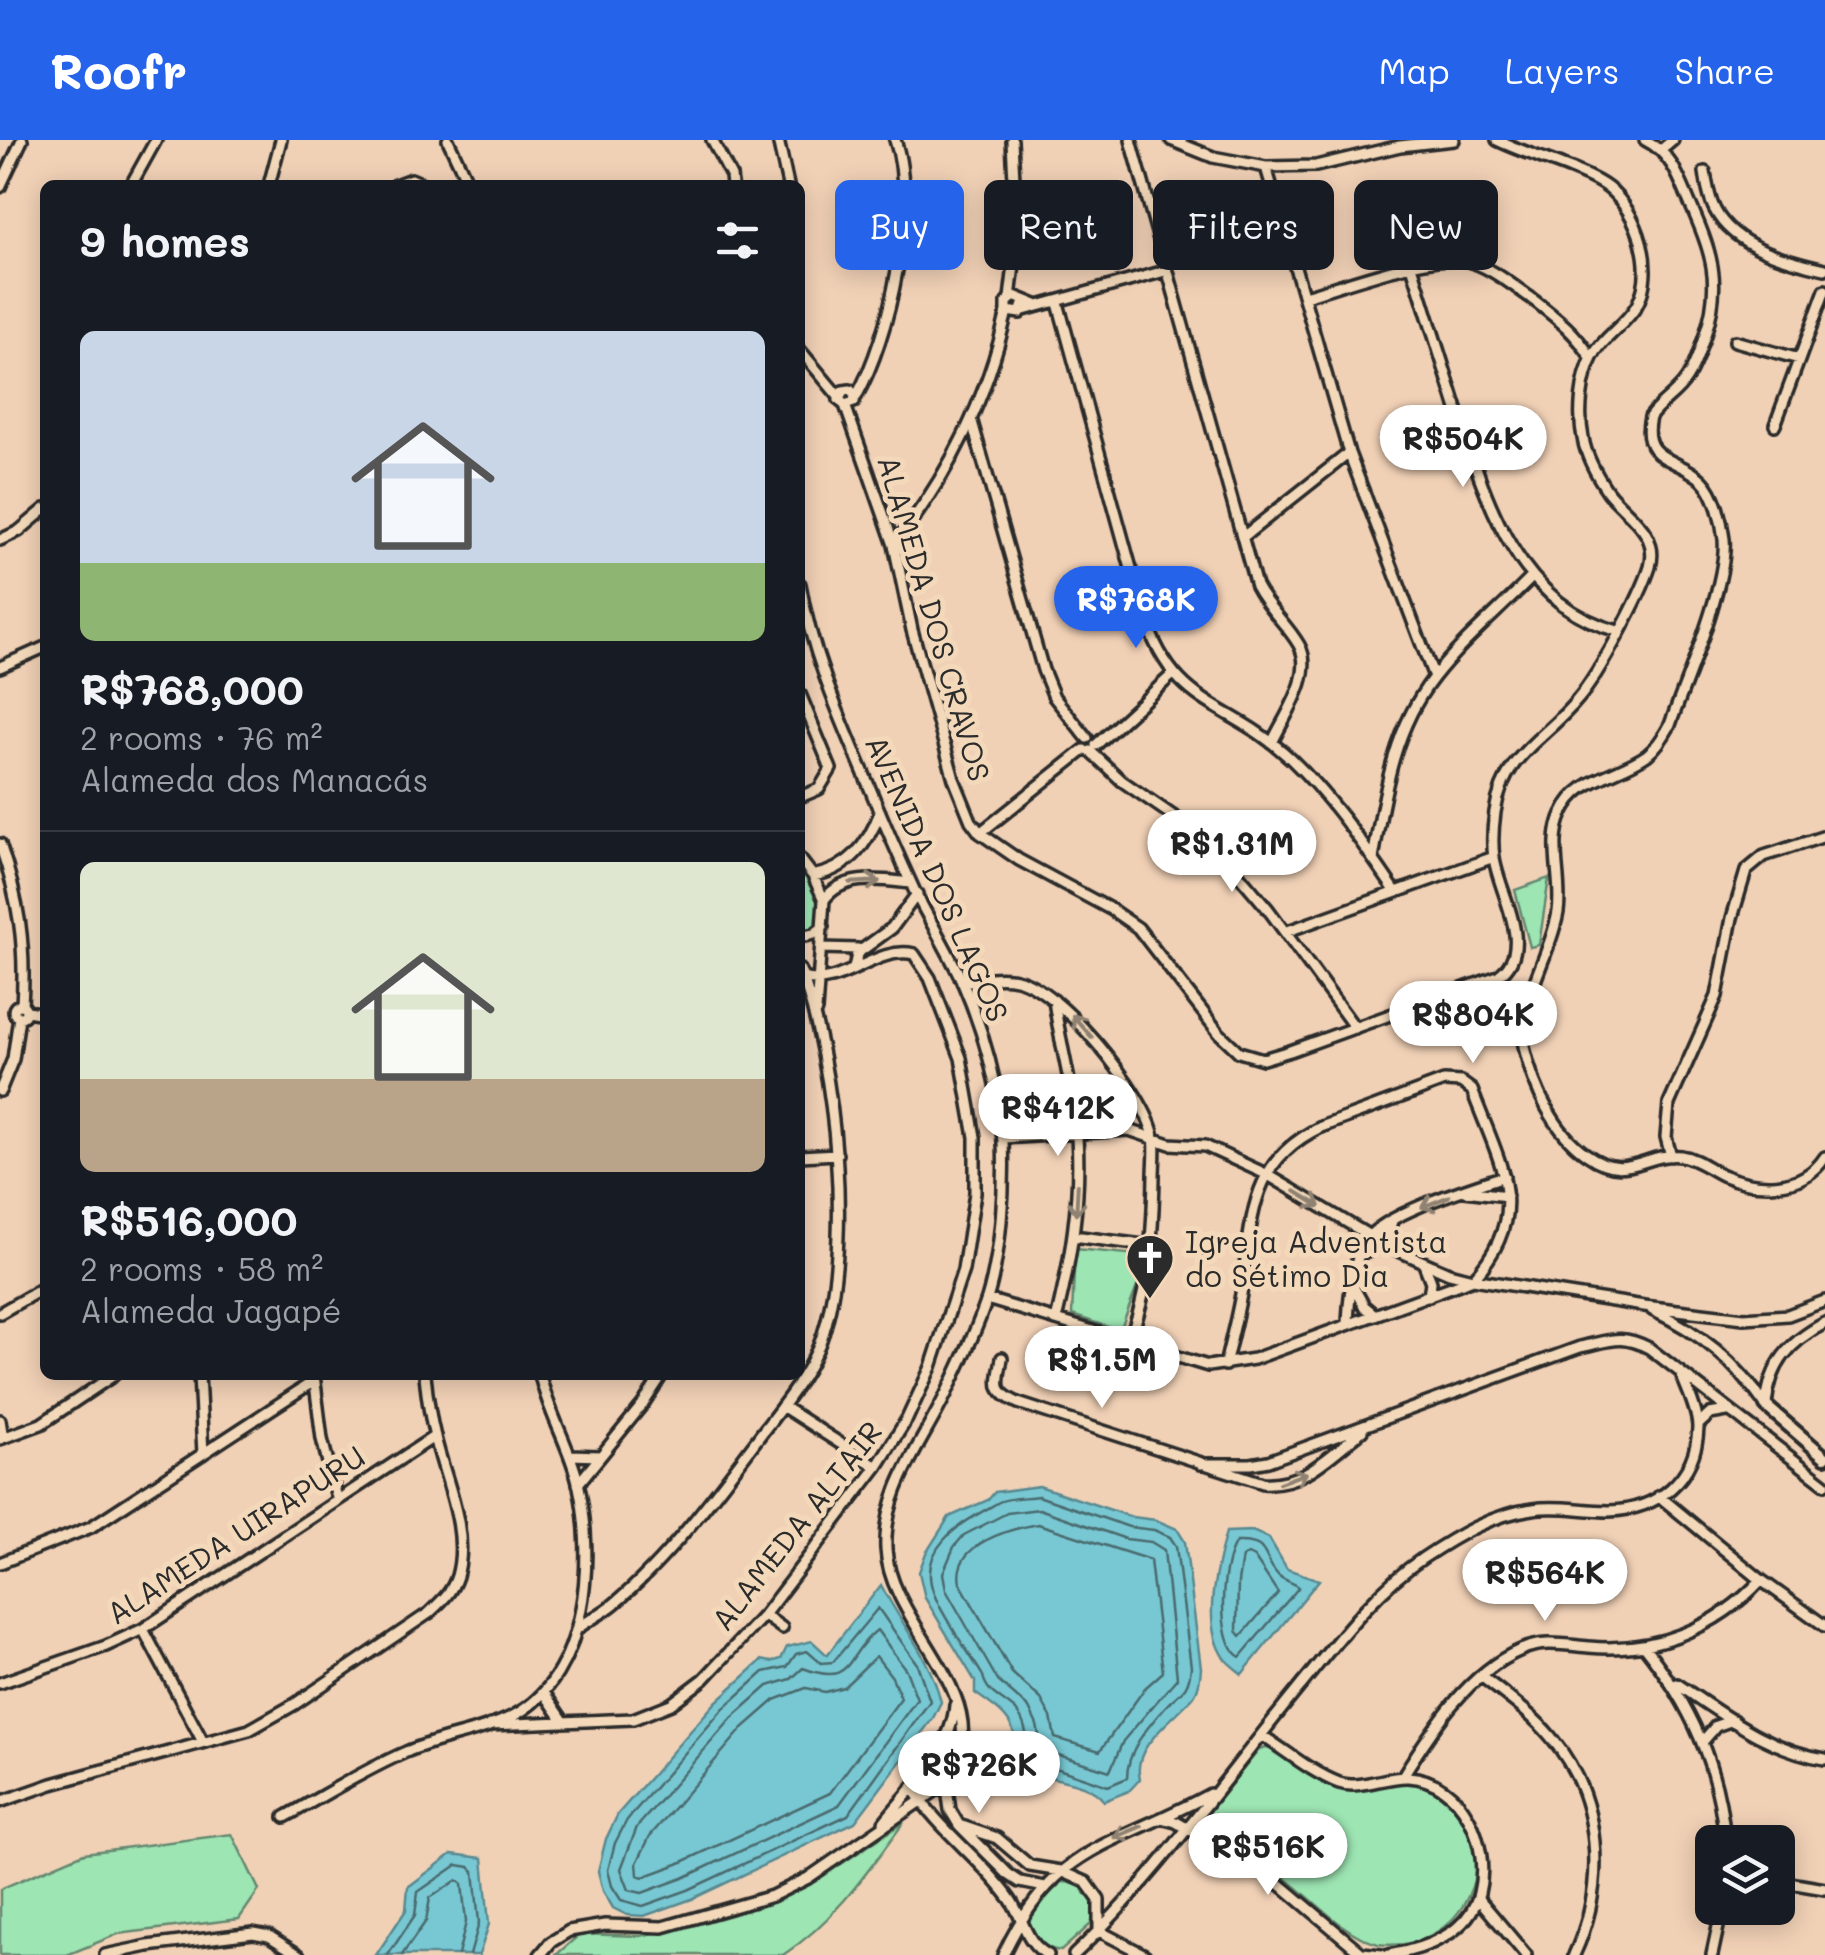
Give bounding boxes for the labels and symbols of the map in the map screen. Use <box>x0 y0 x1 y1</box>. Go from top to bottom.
pin: R$504K <box>1382 405 1544 490</box>
street label: ALAMEDA DOS CRAVOS <box>869 450 1001 786</box>
pin: R$768K <box>1055 566 1217 651</box>
street label: AVENIDA DOS LAGOS <box>857 729 1019 1027</box>
pin: R$1.31M <box>1140 810 1324 895</box>
one-way arrow <box>849 872 881 891</box>
pin: R$804K <box>1392 981 1554 1066</box>
one-way arrow <box>1070 1014 1093 1039</box>
pin: R$412K <box>977 1074 1139 1159</box>
one-way arrow <box>1067 1184 1086 1216</box>
one-way arrow <box>1293 1189 1322 1209</box>
one-way arrow <box>1420 1194 1450 1212</box>
place label: Igreja Adventista do Sétimo Dia <box>1185 1221 1447 1295</box>
church icon: Igreja Adventista do Sétimo Dia <box>1124 1232 1176 1300</box>
pin: R$1.5M <box>1021 1326 1183 1411</box>
street label: ALAMEDA ALTAIR <box>702 1412 890 1638</box>
street label: ALAMEDA UIRAPURU <box>98 1436 372 1632</box>
one-way arrow <box>1277 1468 1308 1486</box>
pin: R$564K <box>1464 1539 1626 1624</box>
pin: R$726K <box>898 1731 1060 1816</box>
pin: R$516K <box>1187 1813 1349 1898</box>
one-way arrow <box>1113 1824 1144 1842</box>

